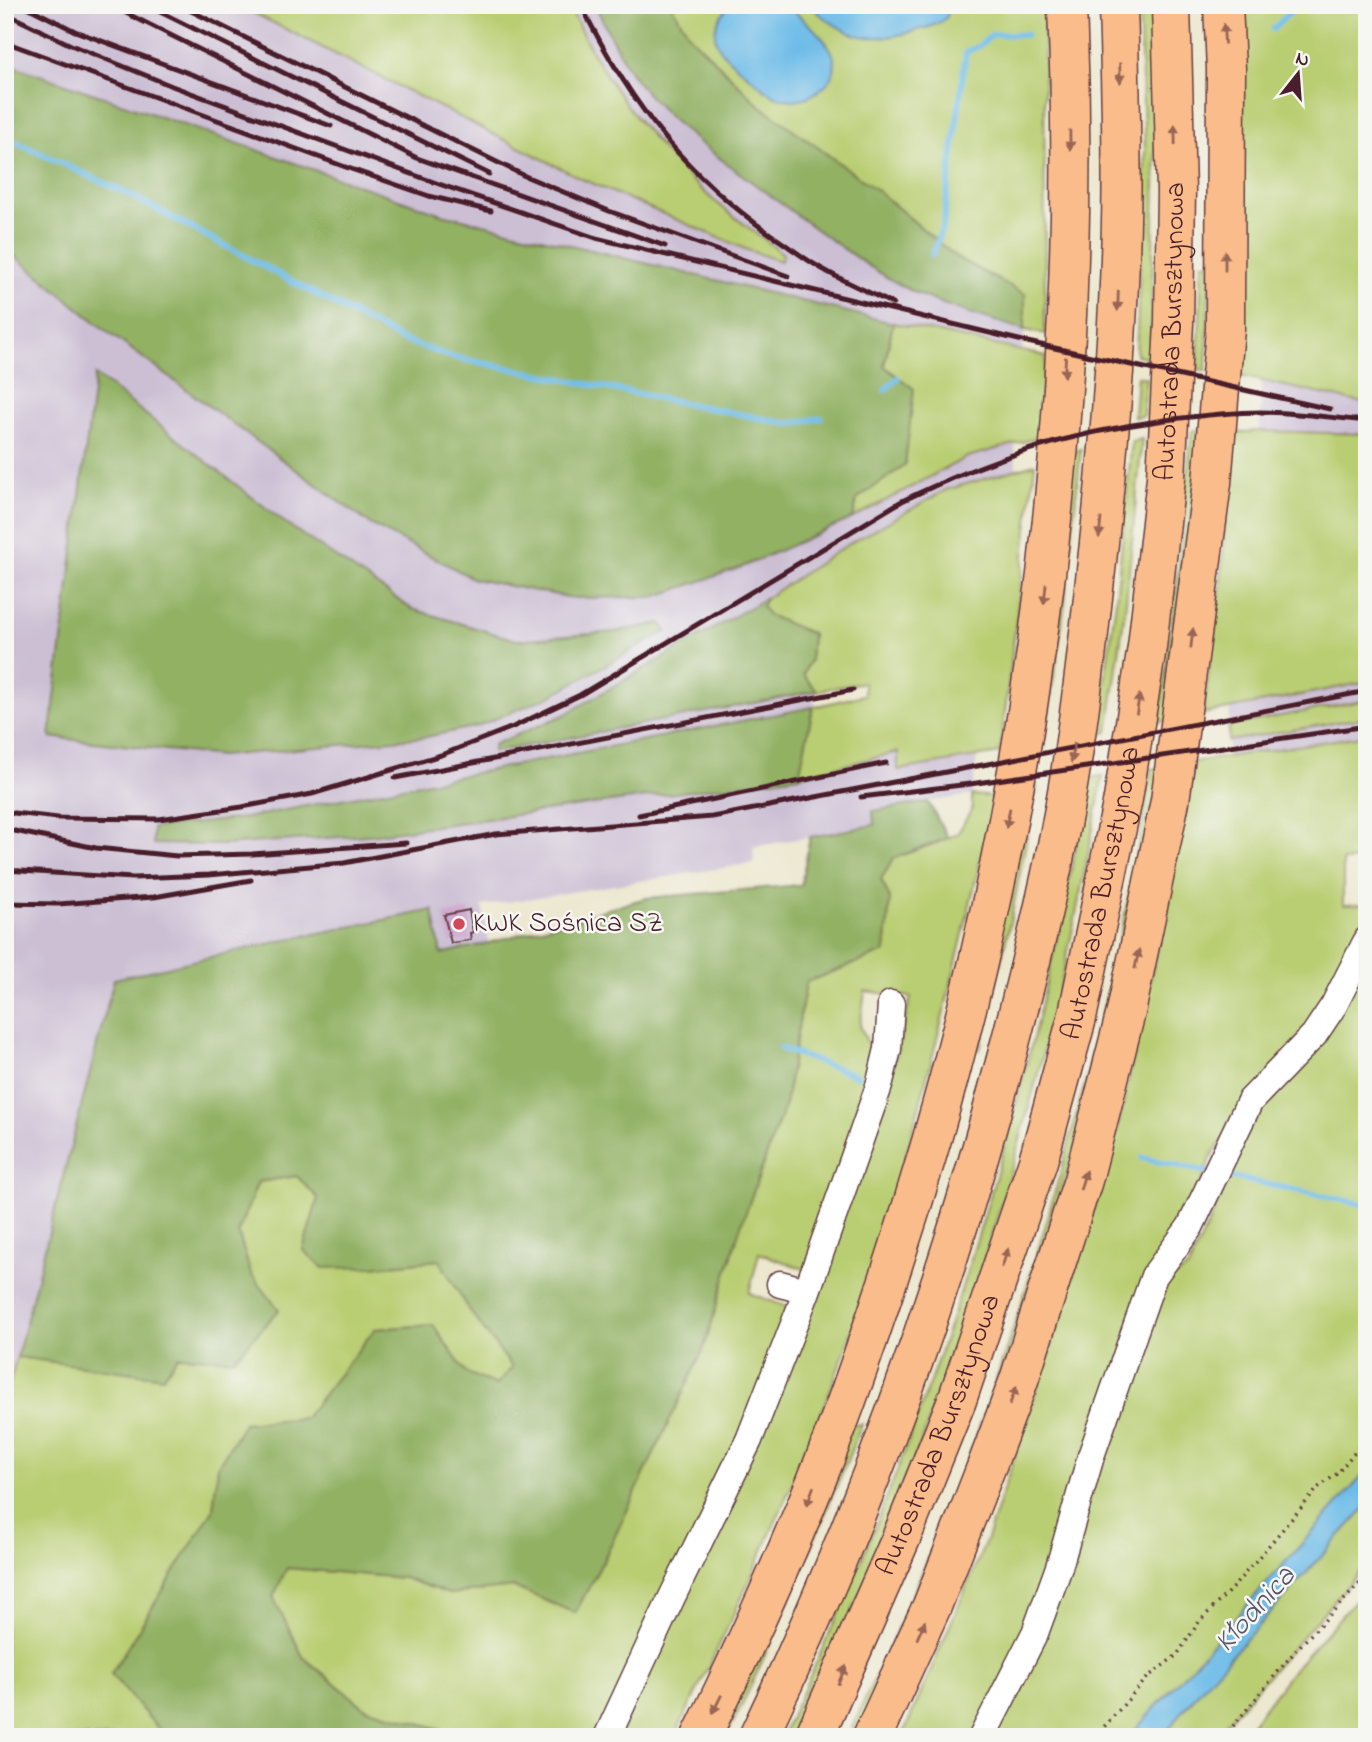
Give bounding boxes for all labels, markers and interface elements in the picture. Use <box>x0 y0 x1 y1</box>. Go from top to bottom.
one-way arrow <box>1218 22 1229 44</box>
north arrow <box>1264 38 1334 108</box>
text: N <box>1292 45 1312 75</box>
one-way arrow <box>1114 63 1126 85</box>
one-way arrow <box>1170 124 1181 146</box>
one-way arrow <box>1064 129 1076 151</box>
street label: Autostrada Bursztynowa <box>1145 182 1197 482</box>
one-way arrow <box>1219 250 1231 272</box>
one-way arrow <box>1113 290 1124 312</box>
one-way arrow <box>1059 357 1070 379</box>
one-way arrow <box>1095 517 1106 539</box>
one-way arrow <box>1039 583 1050 605</box>
one-way arrow <box>1187 627 1198 649</box>
one-way arrow <box>1133 693 1144 715</box>
street label: Autostrada Bursztynowa <box>1051 743 1152 1045</box>
one-way arrow <box>1067 743 1078 765</box>
one-way arrow <box>1003 807 1014 829</box>
place label: KWK Sośnica SZ <box>473 904 663 945</box>
marker: KWK Sośnica SZ <box>451 916 467 932</box>
one-way arrow <box>1132 948 1143 970</box>
one-way arrow <box>1078 1168 1089 1190</box>
one-way arrow <box>1001 1247 1011 1268</box>
street label: Autostrada Bursztynowa <box>866 1289 1012 1583</box>
one-way arrow <box>1008 1386 1019 1407</box>
one-way arrow <box>804 1486 815 1507</box>
water label: Kłodnica <box>1205 1556 1308 1663</box>
one-way arrow <box>915 1620 927 1640</box>
one-way arrow <box>837 1664 848 1685</box>
one-way arrow <box>711 1694 723 1714</box>

